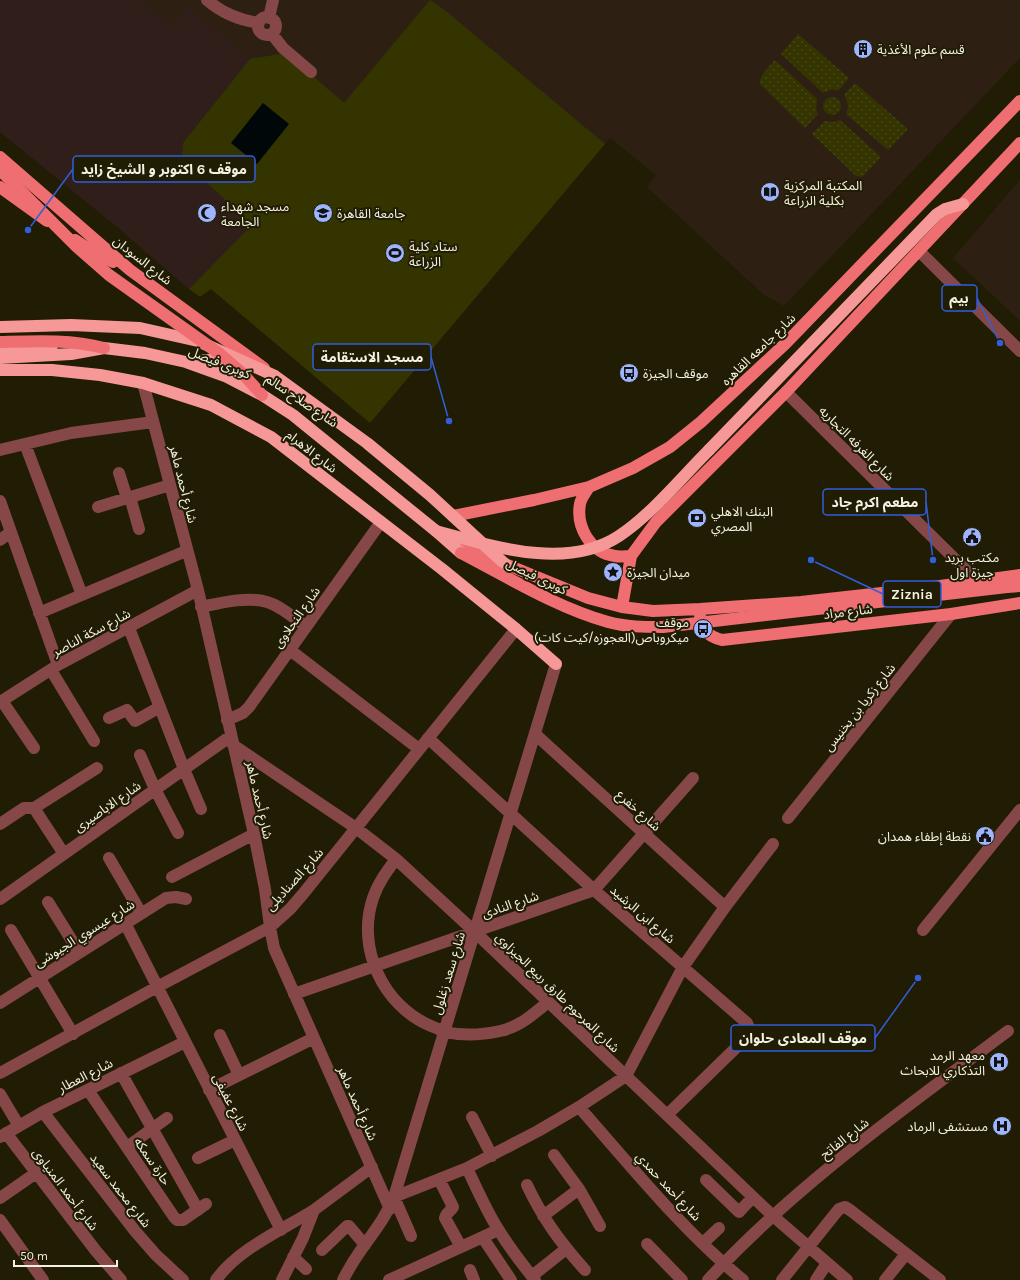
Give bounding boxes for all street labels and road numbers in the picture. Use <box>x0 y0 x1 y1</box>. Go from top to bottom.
street label: شارع السودان <box>109 233 175 290</box>
street label: شارع جامعه القاهره <box>718 310 801 391</box>
street label: كوبرى فيصل <box>186 343 254 383</box>
street label: شارع صلاح سالم <box>261 371 341 433</box>
street label: شارع الغرفه التجاريه <box>814 403 897 486</box>
street label: شارع الاهرام <box>281 427 340 478</box>
street label: شارع أحمد ماهر <box>163 442 201 525</box>
street label: كوبرى فيصل <box>504 555 570 599</box>
street label: شارع النحلاوى <box>270 584 325 652</box>
street label: شارع مراد <box>823 601 874 625</box>
street label: شارع سكة الناصر <box>49 606 134 662</box>
street label: شارع زكريا بن بخنيس <box>820 660 901 756</box>
street label: شارع أحمد ماهر <box>240 758 276 841</box>
street label: شارع الاباصيرى <box>71 778 145 837</box>
street label: شارع خفرع <box>611 787 664 836</box>
street label: شارع الصناديلى <box>262 845 329 916</box>
street label: شارع ابن الرشيد <box>605 882 678 949</box>
street label: شارع النادى <box>480 888 542 924</box>
street label: شارع عيسوي الجيوشى <box>31 896 139 973</box>
street label: شارع المرحوم طارق ربيع الجيزاوي <box>491 929 623 1058</box>
street label: شارع سعد زغلول <box>429 930 471 1017</box>
street label: شارع العطار <box>54 1055 116 1099</box>
street label: شارع أحمد ماهر <box>331 1062 381 1144</box>
street label: شارع عفيفى <box>207 1071 251 1135</box>
street label: شارع الفاتح <box>817 1115 873 1164</box>
street label: حارة سمكه <box>131 1134 174 1188</box>
street label: شارع أحمد المنياوى <box>27 1145 102 1235</box>
street label: شارع أحمد حمدي <box>631 1148 705 1226</box>
street label: شارع محمد سعيد <box>85 1150 154 1232</box>

